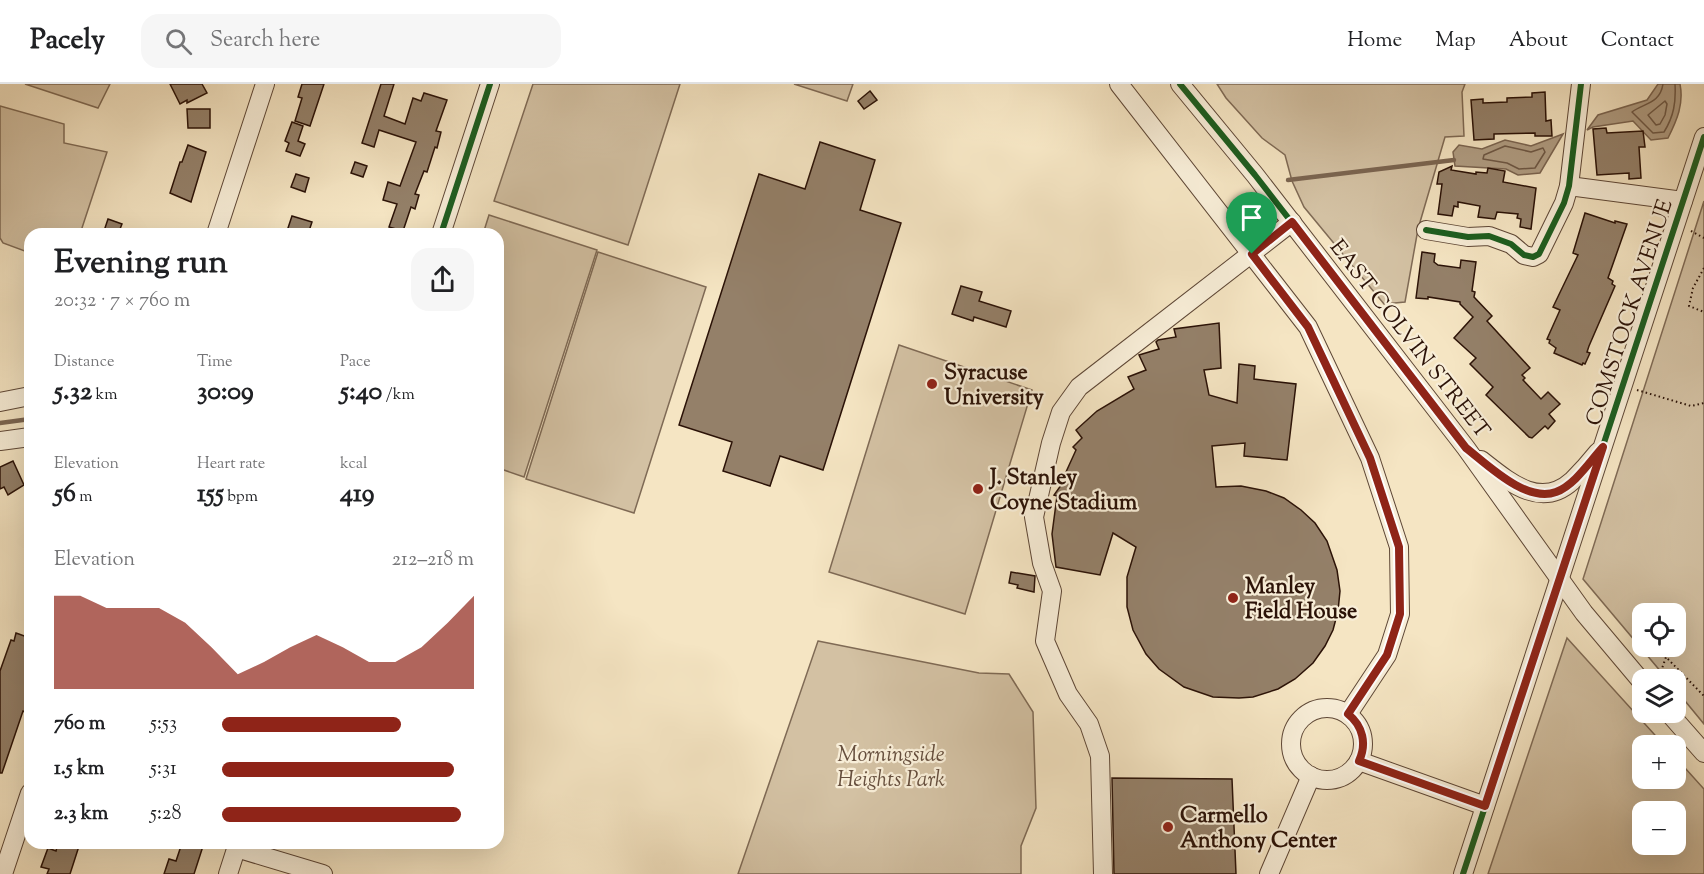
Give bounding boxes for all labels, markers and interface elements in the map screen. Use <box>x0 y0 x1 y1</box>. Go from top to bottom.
search box <box>141 14 561 68</box>
text: Pacely <box>30 21 105 61</box>
icon: search <box>162 25 195 58</box>
text: Search here <box>210 25 320 57</box>
text: Home <box>1347 26 1402 56</box>
text: Map <box>1435 26 1476 56</box>
text: About <box>1509 26 1568 56</box>
text: Contact <box>1601 26 1674 56</box>
pin <box>1226 192 1277 254</box>
street label: COMSTOCK AVENUE <box>1579 196 1683 430</box>
icon: arrive <box>1235 201 1268 234</box>
street label: EAST COLVIN STREET <box>1321 234 1497 447</box>
text: Evening run <box>54 240 228 288</box>
button: share <box>411 248 474 311</box>
text: 20:32 · 7 × 760 m <box>54 287 190 316</box>
text: Distance <box>54 351 114 374</box>
text: Time <box>197 351 233 374</box>
text: Pace <box>340 351 371 374</box>
place label: Syracuse University <box>944 358 1044 415</box>
text: 5.32 <box>54 374 92 411</box>
text: 30:09 <box>197 374 254 411</box>
text: 5:40 <box>340 374 382 411</box>
marker: Syracuse University <box>925 377 939 391</box>
text: km <box>92 384 118 407</box>
text: /km <box>382 384 415 407</box>
text: Elevation <box>54 453 119 476</box>
text: Heart rate <box>197 453 265 476</box>
text: kcal <box>340 453 368 476</box>
place label: J. Stanley Coyne Stadium <box>988 463 1138 520</box>
text: 56 <box>54 476 76 513</box>
text: 155 <box>197 476 224 513</box>
text: 419 <box>340 476 374 513</box>
marker: J. Stanley Coyne Stadium <box>971 482 985 496</box>
text: m <box>76 486 92 509</box>
text: bpm <box>224 486 258 509</box>
text: Elevation <box>54 546 135 575</box>
text: 212–218 m <box>392 546 474 575</box>
place label: Manley Field House <box>1245 572 1357 629</box>
marker: Manley Field House <box>1226 591 1240 605</box>
map controls <box>1632 603 1686 855</box>
button: locate <box>1632 603 1686 657</box>
button: layers <box>1632 669 1686 723</box>
text: 760 m <box>54 710 105 739</box>
text: 5:53 <box>150 710 177 739</box>
button: + <box>1632 735 1686 789</box>
park label: Morningside Heights Park <box>837 740 945 797</box>
text: 1.5 km <box>54 755 104 784</box>
text: 5:31 <box>150 755 177 784</box>
text: 2.3 km <box>54 800 108 829</box>
text: 5:28 <box>150 800 181 829</box>
place label: Carmello Anthony Center <box>1180 801 1338 858</box>
button: − <box>1632 801 1686 855</box>
marker: Carmello Anthony Center <box>1161 820 1175 834</box>

